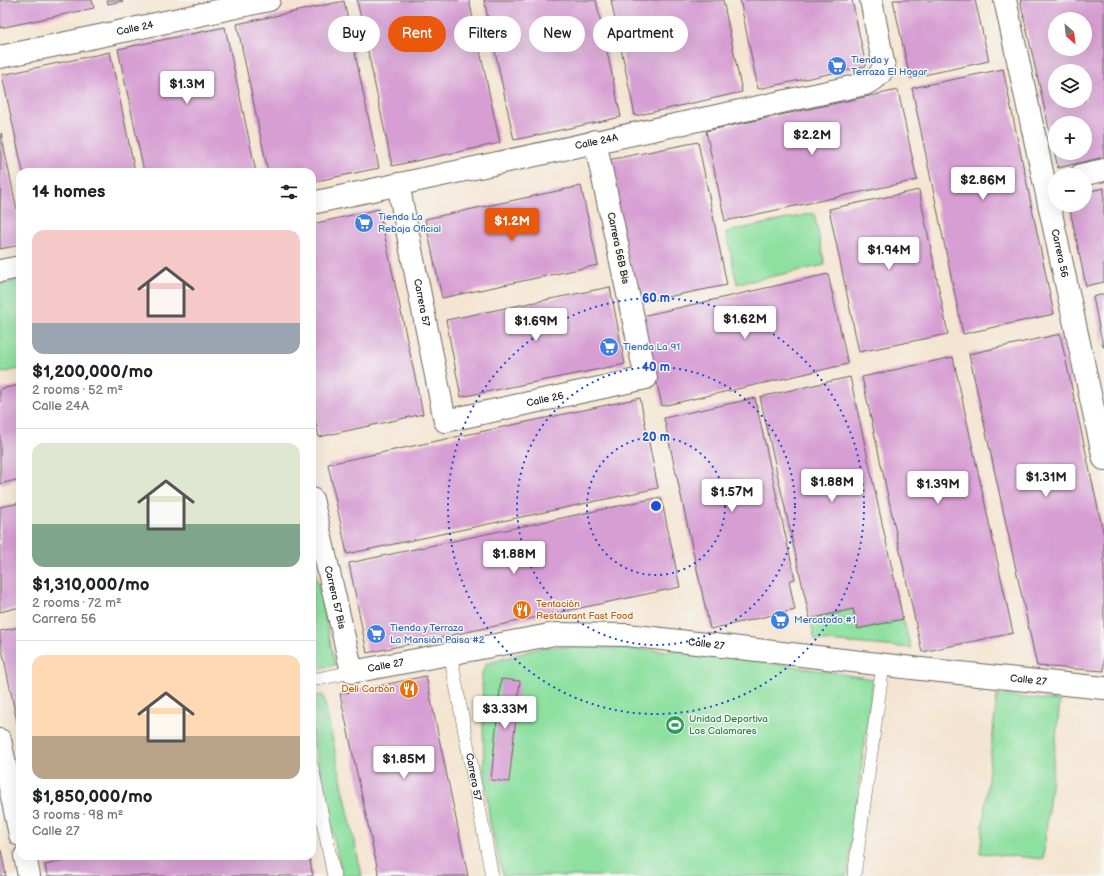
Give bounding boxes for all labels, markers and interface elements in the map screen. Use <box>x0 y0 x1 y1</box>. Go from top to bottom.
north arrow <box>1048 12 1092 56</box>
map controls <box>1048 12 1092 212</box>
chip: Buy <box>328 16 380 52</box>
chip: Rent <box>388 16 446 52</box>
chip: Filters <box>454 16 521 52</box>
chip: New <box>529 16 585 52</box>
chip: Apartment <box>593 16 688 52</box>
street label: Calle 24 <box>115 19 155 38</box>
place label: Tienda y Terraza El Hogar <box>851 54 928 78</box>
supermarket icon: Tienda y Terraza El Hogar <box>826 55 848 77</box>
button: layers <box>1048 64 1092 108</box>
pin: $1.3M <box>159 71 215 105</box>
text: $1.3M <box>169 76 205 92</box>
button: + <box>1048 116 1092 160</box>
pin: $2.2M <box>784 122 840 156</box>
text: $2.2M <box>793 127 831 143</box>
street label: Calle 24A <box>574 131 620 152</box>
pin: $2.86M <box>950 167 1016 201</box>
button: − <box>1048 168 1092 212</box>
text: $2.86M <box>960 172 1006 188</box>
icon: filters <box>278 181 300 203</box>
text: 14 homes <box>32 182 105 202</box>
pin: $1.2M <box>484 208 540 242</box>
place label: Tienda La Rebaja Oficial <box>378 211 441 235</box>
street label: Carrera 56B Bis <box>605 211 631 285</box>
supermarket icon: Tienda La Rebaja Oficial <box>353 212 375 234</box>
text: $1.2M <box>494 213 530 229</box>
street label: Carrera 56 <box>1049 228 1071 279</box>
pin: $1.94M <box>856 237 922 271</box>
text: $1.94M <box>867 242 911 258</box>
icon: home <box>130 256 202 328</box>
street label: Carrera 57 <box>411 278 432 328</box>
text: 60 m <box>642 291 670 306</box>
pin: $1.62M <box>712 306 778 340</box>
pin: $1.69M <box>503 308 569 342</box>
text: $1.62M <box>723 311 767 327</box>
text: $1.69M <box>514 313 558 329</box>
supermarket icon: Tienda La 91 <box>598 336 620 358</box>
place label: Tienda La 91 <box>623 341 680 353</box>
text: 40 m <box>642 360 670 375</box>
text: $1,200,000/mo <box>32 362 153 382</box>
text: 2 rooms · 52 m² <box>32 382 123 398</box>
street label: Calle 26 <box>525 390 565 409</box>
text: Calle 24A <box>32 398 89 414</box>
text: 20 m <box>642 430 670 445</box>
pin: $1.31M <box>1013 464 1079 498</box>
icon: home <box>130 469 202 541</box>
pin: $1.88M <box>799 469 865 503</box>
text: $1.31M <box>1025 469 1067 485</box>
pin: $1.39M <box>905 471 971 505</box>
text: $1.88M <box>810 474 854 490</box>
text: $1.39M <box>916 476 960 492</box>
pin: $1.57M <box>699 479 765 513</box>
text: $1.57M <box>711 484 753 500</box>
centre of rings <box>649 499 663 513</box>
pin: $1.88M <box>481 541 547 575</box>
text: $1.88M <box>492 546 536 562</box>
street label: Carrera 57 Bis <box>322 565 348 630</box>
text: $1,310,000/mo <box>32 575 150 595</box>
text: 2 rooms · 72 m² <box>32 595 122 611</box>
place label: Tentación Restaurant Fast Food <box>536 598 634 622</box>
restaurant icon: Tentación Restaurant Fast Food <box>511 599 533 621</box>
supermarket icon: Mercatodo #1 <box>769 609 791 631</box>
text: Carrera 56 <box>32 611 96 627</box>
place label: Mercatodo #1 <box>794 614 856 626</box>
place label: Tienda y Terraza La Mansión Paisa #2 <box>390 622 485 646</box>
supermarket icon: Tienda y Terraza La Mansión Paisa #2 <box>365 623 387 645</box>
street label: Calle 27 <box>687 636 725 652</box>
street label: Calle 27 <box>367 656 405 675</box>
street label: Calle 27 <box>1010 672 1047 688</box>
restaurant icon: Deli Carbón <box>398 678 420 700</box>
icon: home <box>130 681 202 753</box>
place label: Deli Carbón <box>341 683 395 695</box>
pin: $3.33M <box>472 696 538 730</box>
text: $3.33M <box>482 701 528 717</box>
place label: Unidad Deportiva Los Calamares <box>689 713 768 737</box>
sports icon: Unidad Deportiva Los Calamares <box>664 714 686 736</box>
pin: $1.85M <box>371 746 437 780</box>
text: $1.85M <box>382 751 426 767</box>
street label: Carrera 57 <box>463 752 484 802</box>
text: $1,850,000/mo <box>32 787 152 807</box>
text: 3 rooms · 98 m² <box>32 807 123 823</box>
text: Calle 27 <box>32 823 80 839</box>

